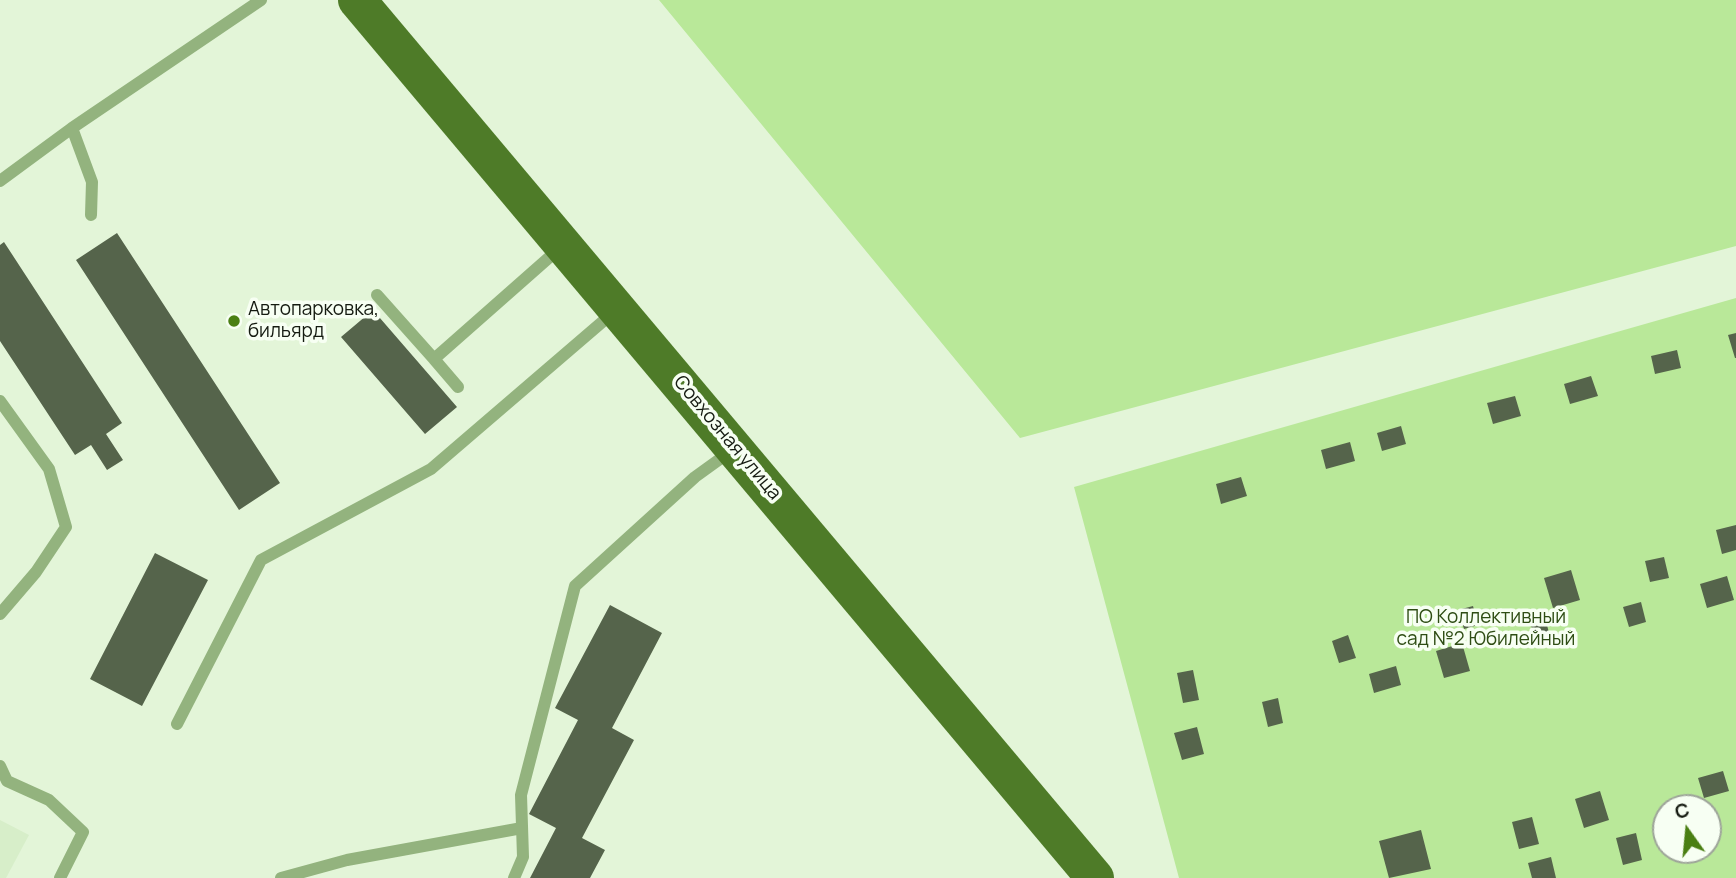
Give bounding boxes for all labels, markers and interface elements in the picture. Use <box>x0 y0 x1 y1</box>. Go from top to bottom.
place label: Автопарковка, бильярд <box>248 299 379 343</box>
marker: Автопарковка, бильярд <box>226 313 242 329</box>
street label: Совхозная улица <box>668 371 786 505</box>
park label: ПО Коллективный сад №2 Юбилейный <box>1397 607 1575 651</box>
north arrow <box>1652 794 1722 864</box>
text: С <box>1672 796 1692 825</box>

